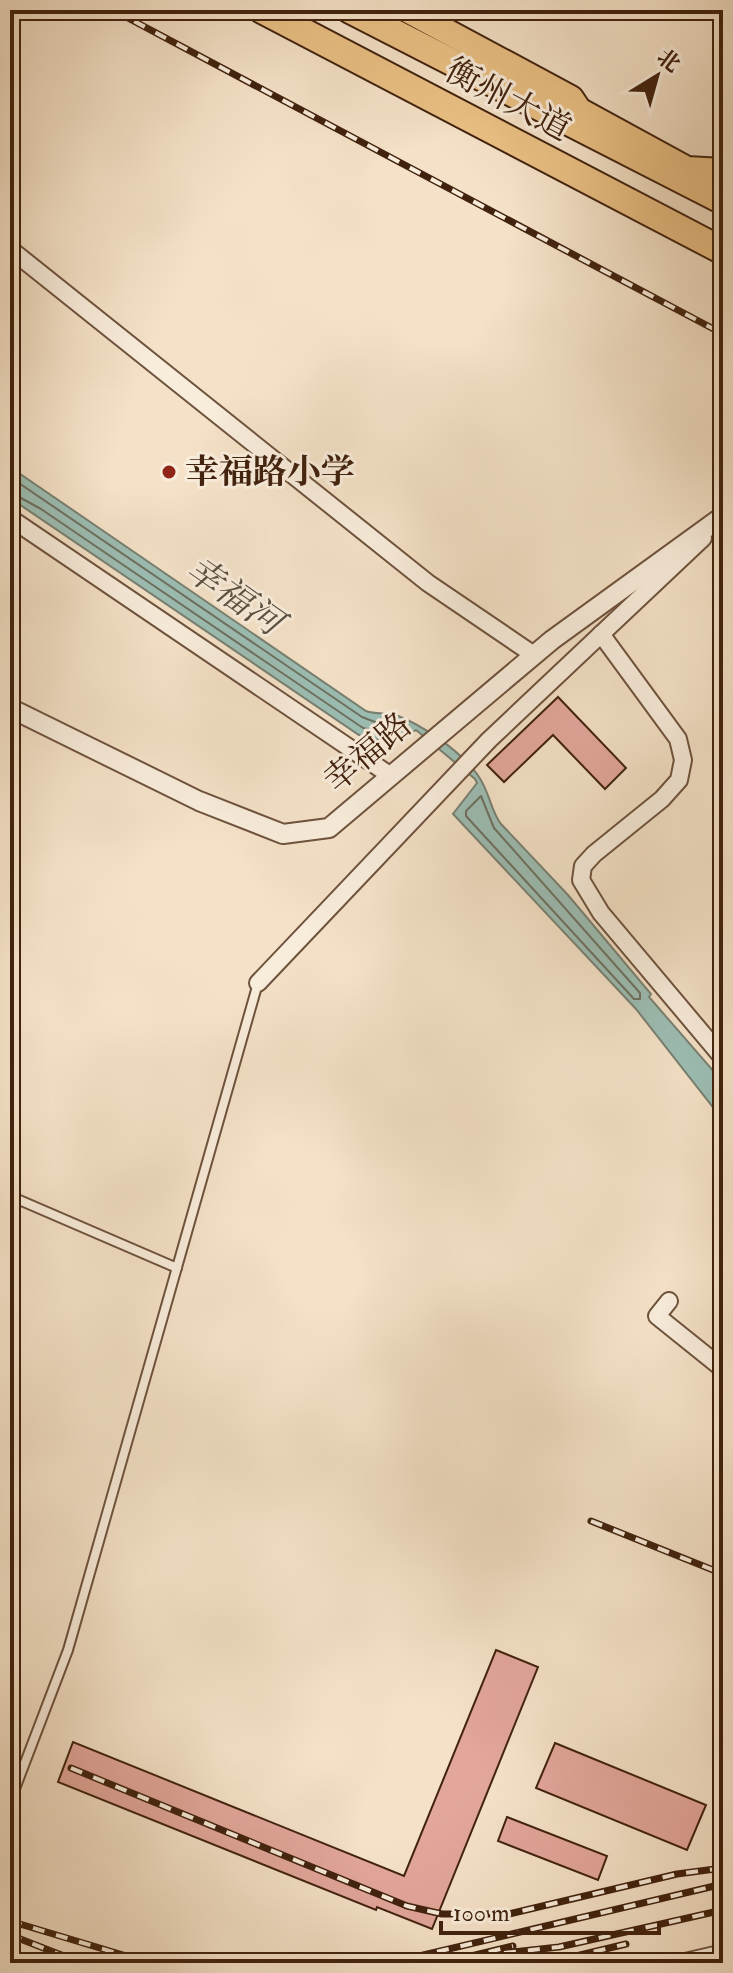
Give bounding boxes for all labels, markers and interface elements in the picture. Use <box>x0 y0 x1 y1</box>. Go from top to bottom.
north arrow <box>617 36 697 116</box>
text: 北 <box>651 43 686 79</box>
street label: 衡州大道 <box>438 49 578 151</box>
place label: 幸福路小学 <box>185 451 355 494</box>
marker: 幸福路小学 <box>160 463 178 481</box>
water label: 幸福河 <box>177 547 296 649</box>
street label: 幸福路 <box>315 704 421 802</box>
scale bar <box>441 1885 659 1935</box>
text: 100 m <box>453 1898 510 1929</box>

